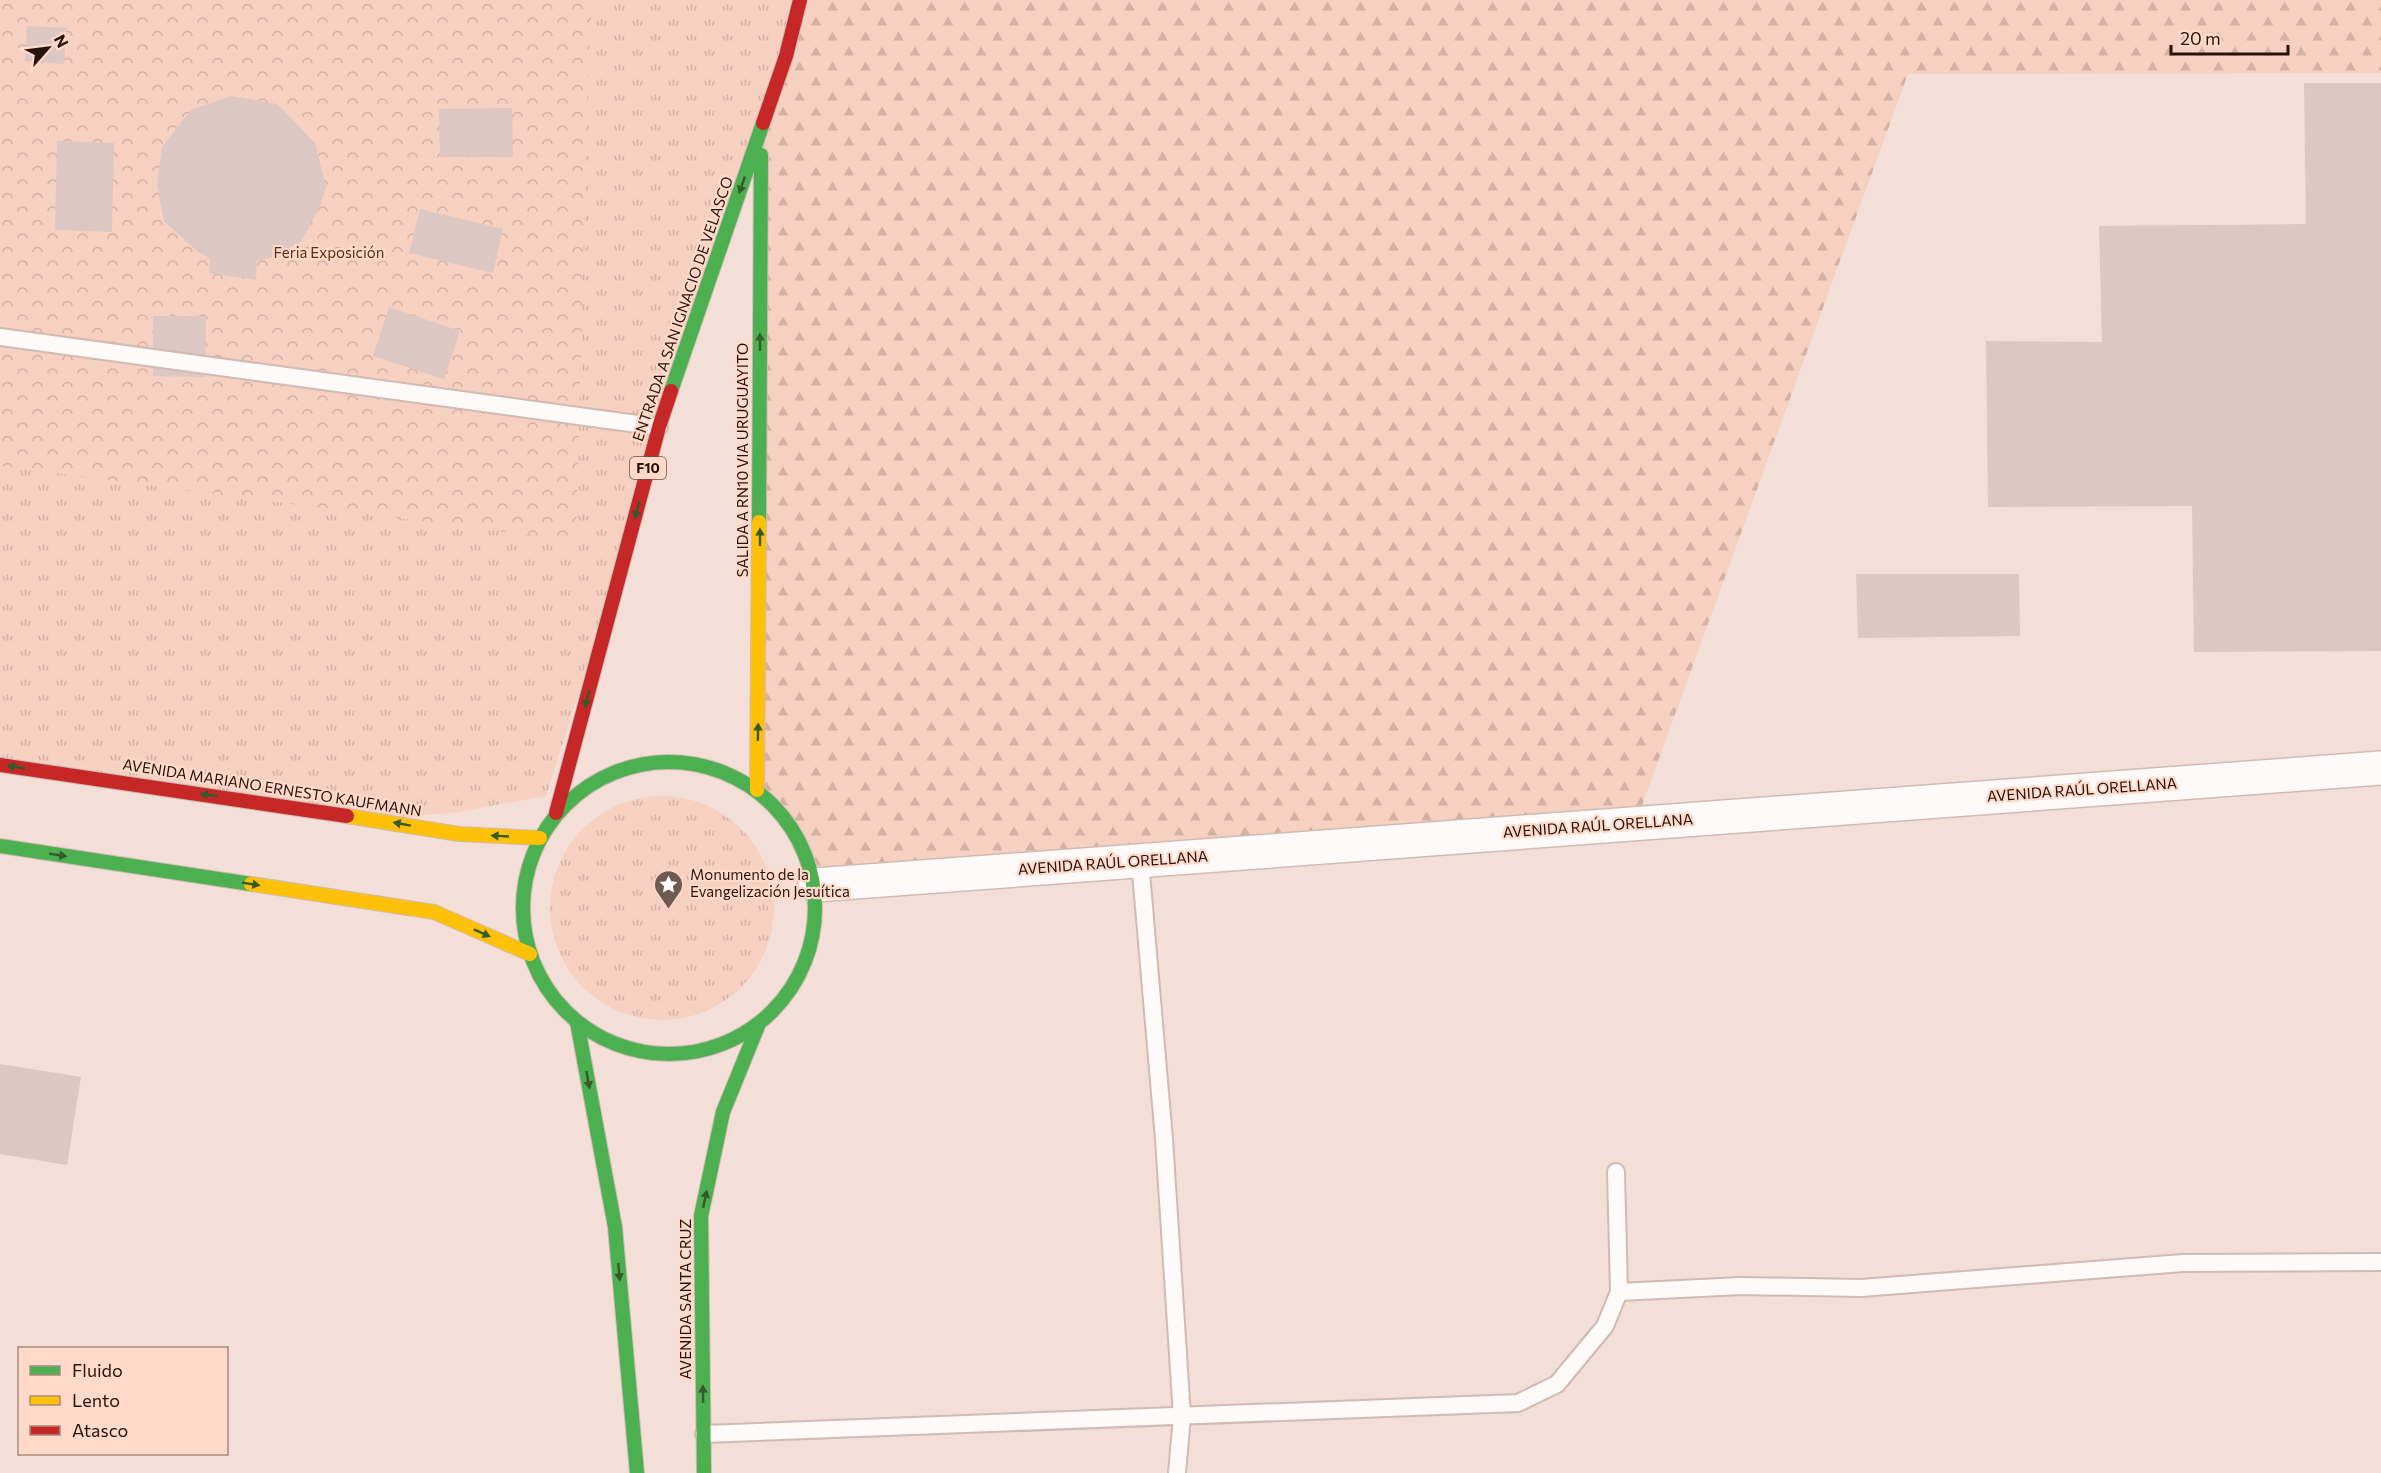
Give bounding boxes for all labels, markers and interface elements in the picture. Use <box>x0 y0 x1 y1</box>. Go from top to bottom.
north arrow <box>18 18 78 78</box>
scale bar <box>2171 18 2288 56</box>
text: 20 m <box>2180 27 2221 49</box>
text: N <box>50 31 73 50</box>
street label: ENTRADA A SAN IGNACIO DE VELASCO <box>628 174 736 443</box>
one-way arrow <box>737 176 746 194</box>
park label: Feria Exposición <box>274 243 384 261</box>
one-way arrow <box>755 332 765 351</box>
street label: SALIDA A RN10 VIA URUGUAYITO <box>733 343 751 577</box>
road number: F10 <box>630 457 666 479</box>
one-way arrow <box>631 501 641 519</box>
one-way arrow <box>755 527 764 546</box>
one-way arrow <box>581 690 591 708</box>
one-way arrow <box>753 722 763 741</box>
street label: AVENIDA MARIANO ERNESTO KAUFMANN <box>121 754 423 820</box>
one-way arrow <box>6 763 25 772</box>
street label: AVENIDA RAÚL ORELLANA <box>1986 772 2178 805</box>
one-way arrow <box>199 791 218 800</box>
street label: AVENIDA RAÚL ORELLANA <box>1502 808 1694 841</box>
one-way arrow <box>392 819 411 828</box>
one-way arrow <box>490 831 509 840</box>
street label: AVENIDA RAÚL ORELLANA <box>1017 845 1209 878</box>
one-way arrow <box>48 851 67 860</box>
place label: Monumento de la Evangelización Jesuítica <box>690 865 850 900</box>
place icon: Monumento de la Evangelización Jesuítica <box>653 868 685 910</box>
one-way arrow <box>241 880 260 889</box>
one-way arrow <box>473 928 490 937</box>
one-way arrow <box>584 1070 593 1089</box>
one-way arrow <box>700 1190 710 1208</box>
street label: AVENIDA SANTA CRUZ <box>676 1219 694 1379</box>
one-way arrow <box>614 1263 624 1282</box>
legend <box>18 1347 228 1455</box>
text: Fluido <box>72 1359 123 1381</box>
one-way arrow <box>699 1384 708 1403</box>
text: Lento <box>72 1389 120 1411</box>
text: Atasco <box>72 1419 128 1441</box>

